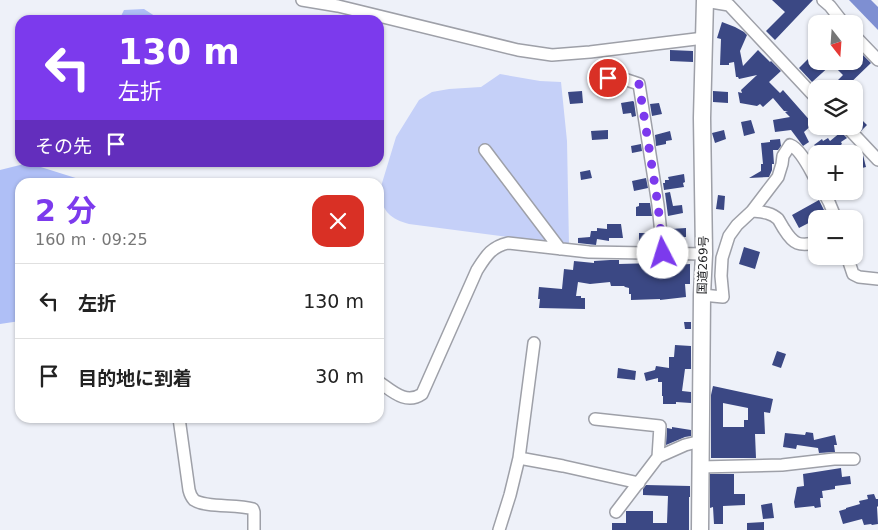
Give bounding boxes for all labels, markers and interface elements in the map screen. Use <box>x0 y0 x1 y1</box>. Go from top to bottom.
north arrow <box>808 15 862 70</box>
map controls <box>808 15 863 265</box>
text: 130 m <box>118 32 240 72</box>
icon: left <box>35 35 100 100</box>
pin <box>587 57 629 99</box>
icon: arrive <box>594 64 622 92</box>
text: 左折 <box>118 79 162 104</box>
button: layers <box>808 80 863 135</box>
icon: arrive <box>102 130 130 158</box>
text: その先 <box>35 135 92 157</box>
button: + <box>808 145 863 200</box>
text: 2 分 <box>35 193 96 228</box>
button: close <box>312 195 364 247</box>
button: − <box>808 210 863 265</box>
position arrow <box>636 226 688 278</box>
text: 160 m · 09:25 <box>35 230 148 249</box>
street label: 国道269号 <box>695 235 711 295</box>
icon: left <box>35 287 63 315</box>
text: 130 m <box>303 290 364 312</box>
text: 左折 <box>78 292 116 314</box>
icon: arrive <box>35 362 63 390</box>
text: 30 m <box>315 365 364 387</box>
text: 目的地に到着 <box>78 367 192 389</box>

